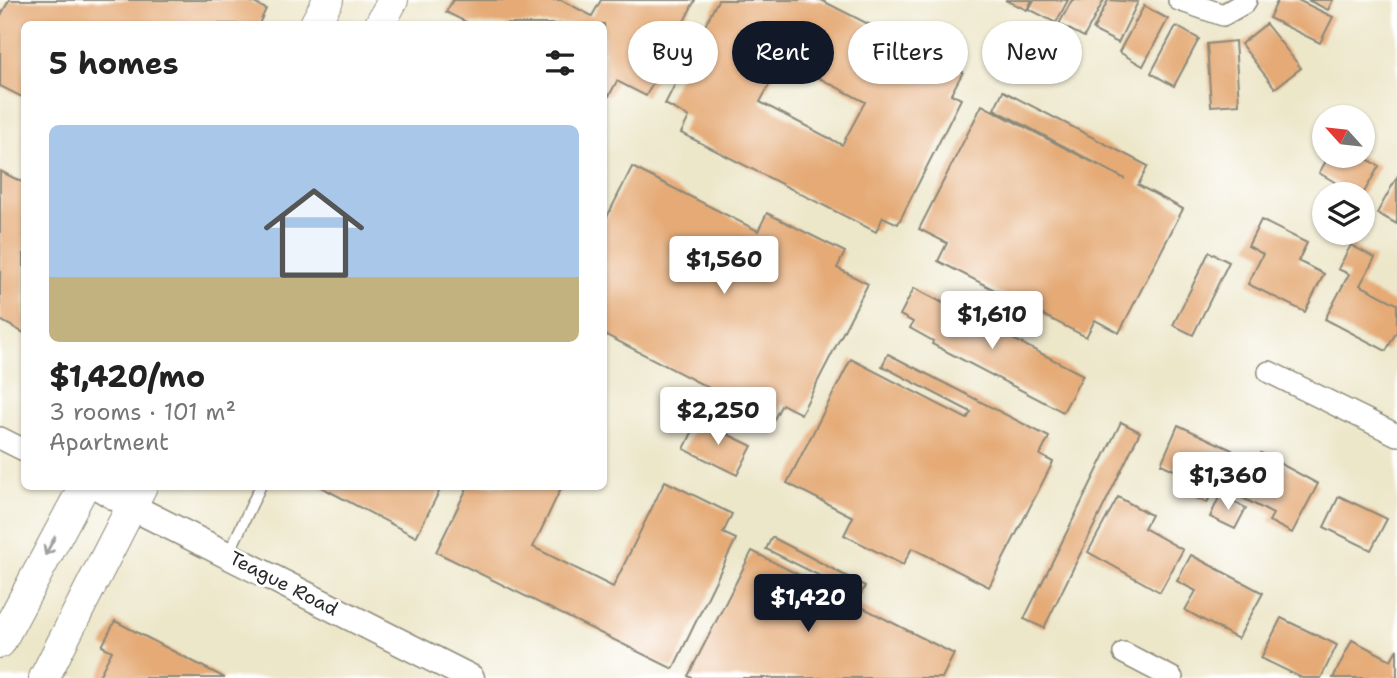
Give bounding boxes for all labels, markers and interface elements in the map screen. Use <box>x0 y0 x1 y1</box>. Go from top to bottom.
chip: Buy <box>628 21 718 84</box>
chip: Rent <box>732 21 834 84</box>
chip: Filters <box>848 21 968 84</box>
chip: New <box>982 21 1082 84</box>
text: 5 homes <box>49 43 179 84</box>
icon: filters <box>541 44 579 82</box>
north arrow <box>1312 105 1376 168</box>
map controls <box>1312 105 1375 245</box>
icon: home <box>251 170 377 296</box>
button: layers <box>1312 182 1375 245</box>
pin: $1,560 <box>667 236 781 296</box>
text: $1,560 <box>685 244 763 274</box>
pin: $1,610 <box>935 292 1049 351</box>
text: $1,610 <box>957 299 1027 329</box>
text: $1,420/mo <box>49 356 205 397</box>
pin: $2,250 <box>661 388 775 447</box>
text: $2,250 <box>676 395 760 425</box>
text: 3 rooms · 101 m² <box>49 397 236 427</box>
text: Apartment <box>49 427 169 457</box>
pin: $1,360 <box>1171 452 1285 512</box>
text: $1,360 <box>1189 460 1267 490</box>
one-way arrow <box>43 535 56 556</box>
street label: Teague Road <box>225 545 342 622</box>
pin: $1,420 <box>751 574 865 634</box>
text: $1,420 <box>770 582 846 612</box>

